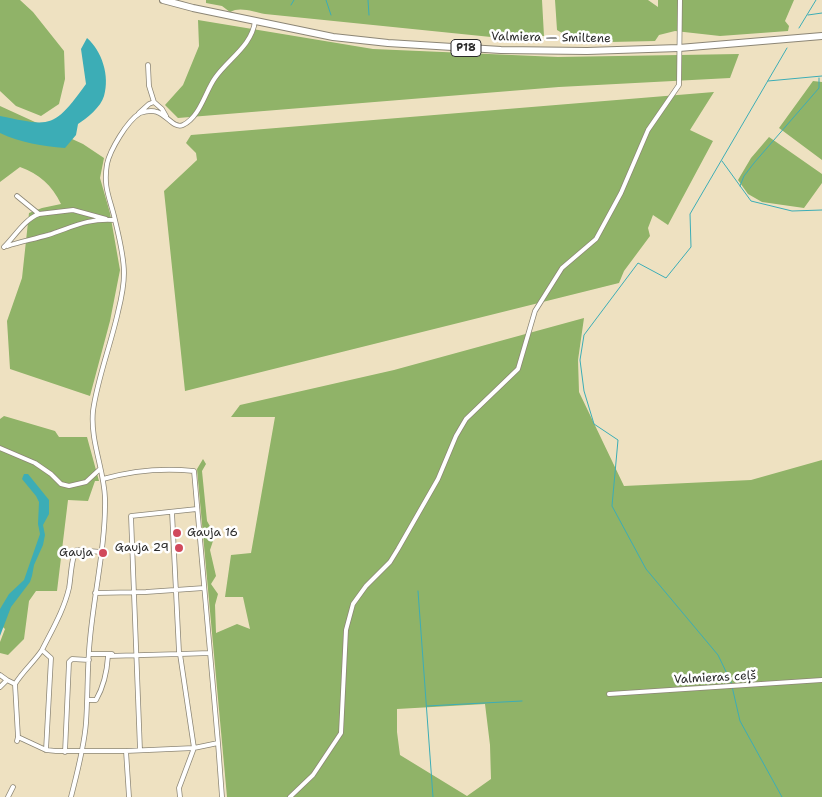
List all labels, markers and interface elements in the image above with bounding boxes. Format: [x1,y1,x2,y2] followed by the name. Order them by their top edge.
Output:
[491,30,611,46] street label: Valmiera — Smiltene
[451,40,481,56] road number: P18
[187,526,238,540] place label: Gauja 16
[171,527,183,539] marker: Gauja 16
[115,541,169,555] place label: Gauja 29
[173,542,185,554] marker: Gauja 29
[59,546,93,560] place label: Gauja
[97,547,109,559] marker: Gauja
[673,669,757,687] street label: Valmieras ceļš

